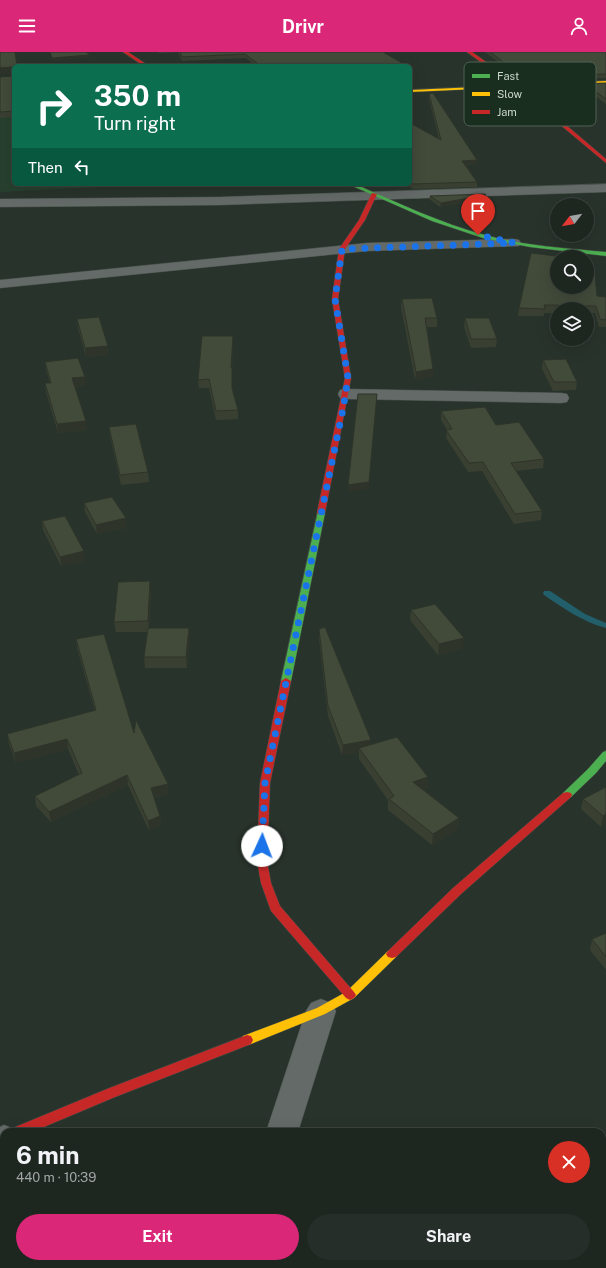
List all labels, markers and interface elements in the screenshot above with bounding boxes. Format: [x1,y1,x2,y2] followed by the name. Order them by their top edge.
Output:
[16,15,38,37] icon: menu
[568,15,590,37] icon: person
[282,16,324,37] text: Drivr
[464,62,596,126] legend
[497,70,519,82] text: Fast
[94,79,181,112] text: 350 m
[28,80,80,132] icon: right
[497,88,523,100] text: Slow
[497,106,517,118] text: Jam
[94,113,176,134] text: Turn right
[71,156,93,178] icon: left
[28,159,63,176] text: Then
[461,194,495,235] pin
[550,198,594,242] north arrow
[550,198,594,346] map controls
[467,200,489,222] icon: arrive
[550,250,594,294] button: search
[550,302,594,346] button: layers
[241,825,283,867] position arrow
[16,1141,79,1169] text: 6 min
[548,1141,590,1183] button: close
[16,1170,96,1185] text: 440 m · 10:39
[16,1214,299,1260] button: Exit
[307,1214,590,1260] button: Share

